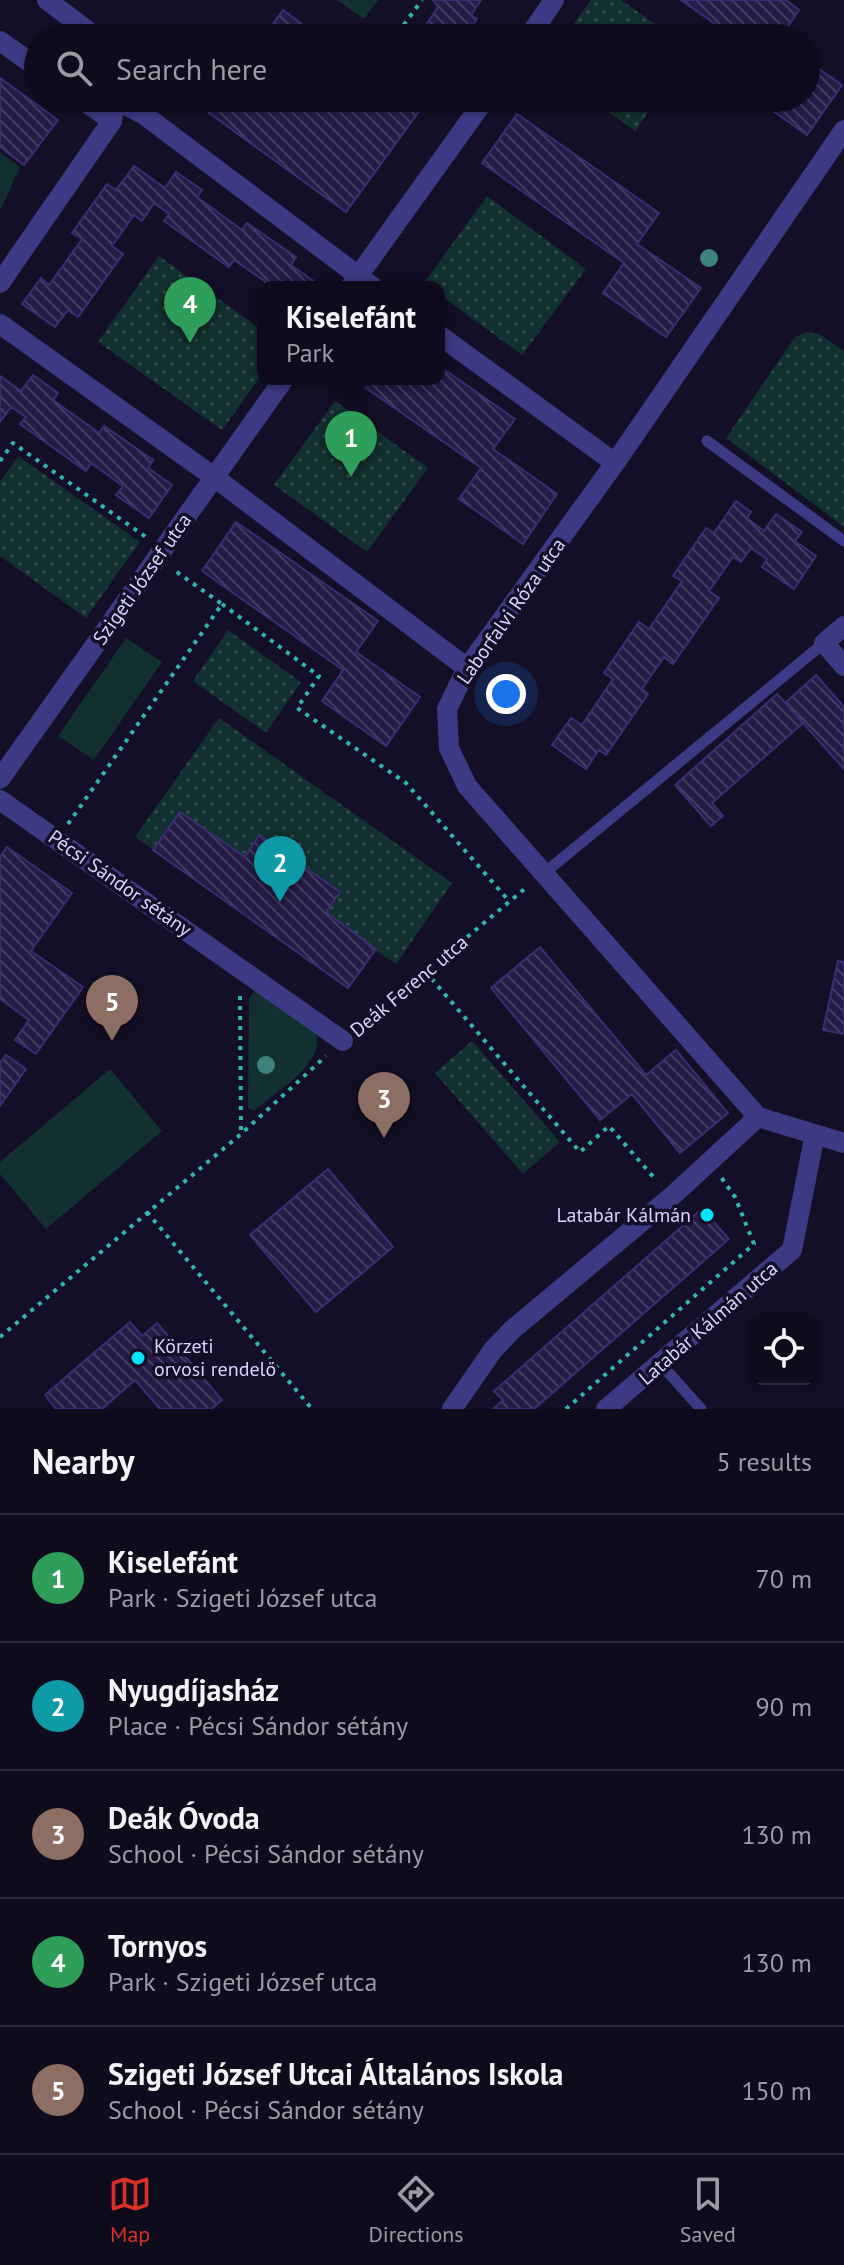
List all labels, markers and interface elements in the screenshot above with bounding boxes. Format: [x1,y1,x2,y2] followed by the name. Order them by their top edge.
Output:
[24,24,820,112] search box
[52,46,96,90] icon: search
[116,49,267,88] text: Search here
[164,277,216,343] pin: 4
[257,281,445,385] popup
[286,297,416,336] text: Kiselefánt
[286,336,334,369] text: Park
[325,411,377,477] pin: 1
[87,508,197,650] street label: Szigeti József utca
[451,533,571,689] street label: Laborfalvi Róza utca
[486,674,526,714] your location
[43,824,197,943] street label: Pécsi Sándor sétány
[254,836,306,902] pin: 2
[345,929,473,1043] street label: Deák Ferenc utca
[86,975,138,1041] pin: 5
[358,1072,410,1138] pin: 3
[557,1202,691,1228] place label: Latabár Kálmán
[698,1206,716,1224] marker: Latabár Kálmán
[633,1255,783,1391] street label: Latabár Kálmán utca
[748,1313,820,1385] map controls
[748,1313,820,1385] button: locate
[154,1333,276,1382] place label: Körzeti orvosi rendelő
[129,1349,147,1367] marker: Körzeti orvosi rendelő
[32,1439,134,1483] text: Nearby
[717,1445,812,1478] text: 5 results
[108,1542,238,1581] text: Kiselefánt
[51,1562,65,1595] text: 1
[756,1562,812,1595] text: 70 m
[108,1581,377,1614] text: Park · Szigeti József utca
[108,1670,279,1709] text: Nyugdíjasház
[51,1690,65,1723] text: 2
[756,1690,812,1723] text: 90 m
[108,1709,408,1742] text: Place · Pécsi Sándor sétány
[108,1798,260,1837] text: Deák Óvoda
[51,1818,65,1851] text: 3
[741,1818,812,1851] text: 130 m
[108,1837,424,1870] text: School · Pécsi Sándor sétány
[108,1926,207,1965] text: Tornyos
[51,1946,65,1979] text: 4
[741,1946,812,1979] text: 130 m
[108,1965,377,1998] text: Park · Szigeti József utca
[108,2054,564,2093] text: Szigeti József Utcai Általános Iskola
[51,2074,65,2107] text: 5
[741,2074,812,2107] text: 150 m
[108,2093,424,2126] text: School · Pécsi Sándor sétány
[108,2172,152,2248] tab: Map
[368,2172,464,2248] tab: Directions
[680,2172,736,2248] tab: Saved

